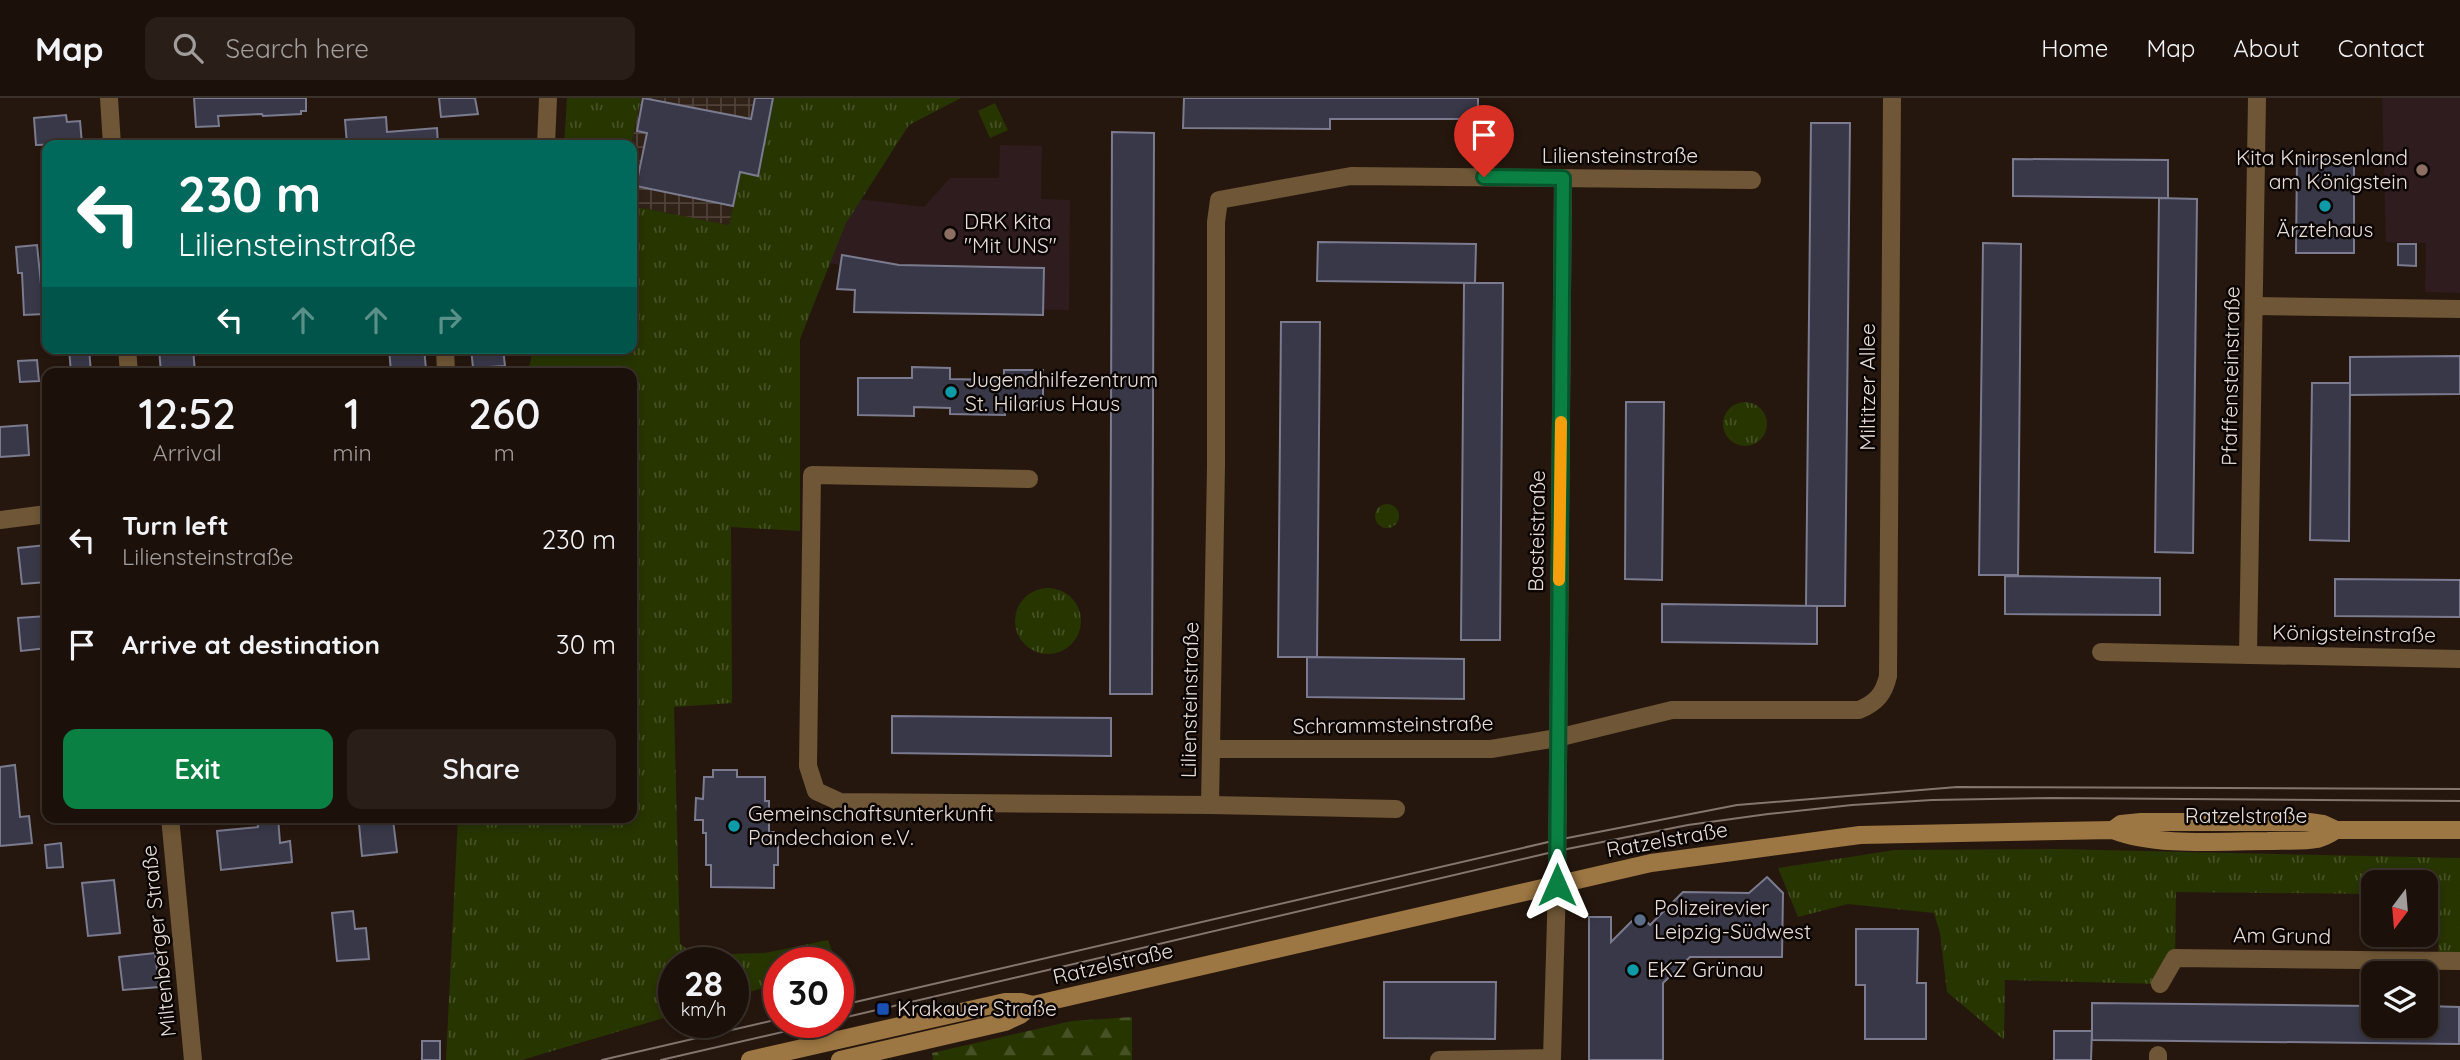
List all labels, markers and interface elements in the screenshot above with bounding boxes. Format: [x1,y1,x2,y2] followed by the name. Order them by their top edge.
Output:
[145,17,635,80] search box
[35,28,103,69] text: Map
[169,29,207,67] icon: search
[225,32,369,65] text: Search here
[2041,33,2108,63] text: Home
[2146,33,2195,63] text: Map
[2233,33,2300,63] text: About
[2338,33,2425,63] text: Contact
[1454,105,1514,177] pin
[1465,116,1503,154] icon: arrive
[1542,142,1698,168] street label: Liliensteinstraße
[2236,144,2408,194] place label: Kita Knirpsenland am Königstein
[2414,162,2430,178] marker: Kita Knirpsenland am Königstein
[178,163,321,224] text: 230 m
[63,168,154,259] icon: left
[2317,198,2333,214] marker: Ärztehaus
[964,208,1057,258] place label: DRK Kita "Mit UNS"
[2277,216,2373,242] place label: Ärztehaus
[178,224,416,264] text: Liliensteinstraße
[942,226,958,242] marker: DRK Kita "Mit UNS"
[2215,286,2245,466] street label: Pfaffensteinstraße
[211,301,249,339] icon: left
[284,301,322,339] icon: ahead
[357,301,395,339] icon: ahead
[430,301,468,339] icon: right
[1854,323,1880,451] street label: Miltitzer Allee
[965,366,1158,416] place label: Jugendhilfezentrum St. Hilarius Haus
[943,384,959,400] marker: Jugendhilfezentrum St. Hilarius Haus
[139,387,236,440] text: 12:52
[344,387,360,440] text: 1
[468,387,540,440] text: 260
[153,438,222,467] text: Arrival
[333,438,372,467] text: min
[494,438,515,467] text: m
[1522,470,1550,592] street label: Basteistraße
[122,509,229,542] text: Turn left
[63,521,101,559] icon: left
[542,523,616,556] text: 230 m
[122,542,293,571] text: Liliensteinstraße
[2272,619,2436,647] street label: Königsteinstraße
[1175,622,1203,778] street label: Liliensteinstraße
[63,626,101,664] icon: arrive
[122,628,380,661] text: Arrive at destination
[556,628,616,661] text: 30 m
[1292,709,1494,739] street label: Schrammsteinstraße
[63,729,333,809] button: Exit
[347,729,616,809] button: Share
[748,800,994,850] place label: Gemeinschaftsunterkunft Pandechaion e.V.
[2185,802,2307,828] street label: Ratzelstraße
[1604,816,1729,862] street label: Ratzelstraße
[726,818,742,834] marker: Gemeinschaftsunterkunft Pandechaion e.V.
[135,844,181,1038] street label: Miltenberger Straße
[1520,848,1594,922] position arrow
[2361,870,2438,947] north arrow
[2361,870,2438,1038] map controls
[1654,894,1811,944] place label: Polizeirevier Leipzig-Südwest
[1632,912,1648,928] marker: Polizeirevier Leipzig-Südwest
[2233,921,2331,949] street label: Am Grund
[1050,937,1175,989] street label: Ratzelstraße
[763,947,854,1038] speed limit sign: 30
[1647,956,1764,982] place label: EKZ Grünau
[684,961,723,1005] text: 28
[2361,961,2438,1038] button: layers
[1625,962,1641,978] marker: EKZ Grünau
[897,995,1057,1021] place label: Krakauer Straße
[681,998,726,1021] text: km/h
[875,1001,891,1017] marker: Krakauer Straße

